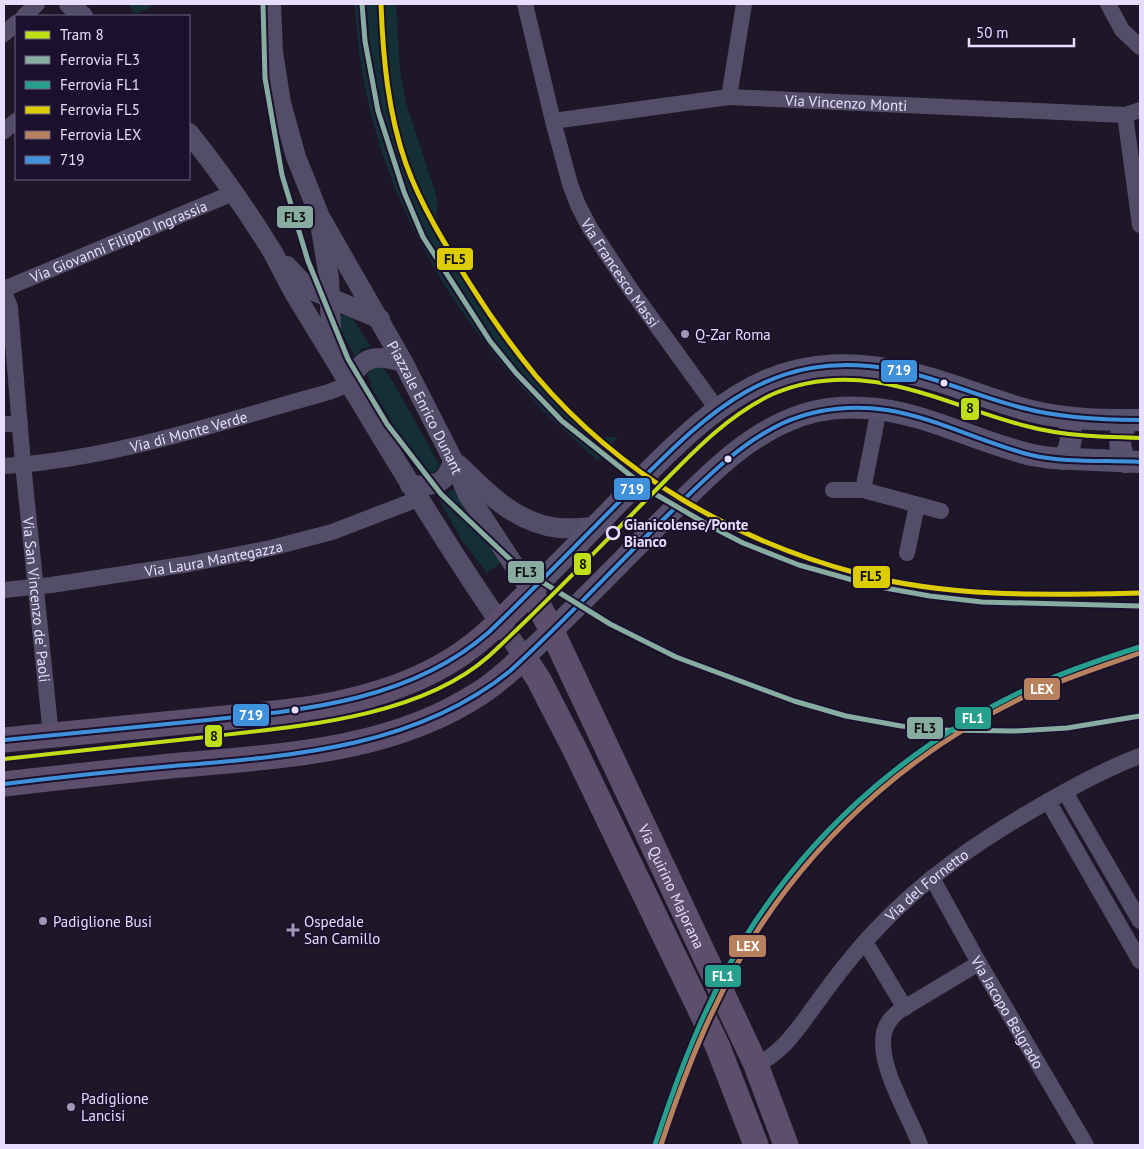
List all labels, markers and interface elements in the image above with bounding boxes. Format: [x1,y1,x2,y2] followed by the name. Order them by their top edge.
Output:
[15,15,190,180] legend
[969,15,1074,47] scale bar
[976,23,1009,42] text: 50 m
[60,25,104,44] text: Tram 8
[60,50,140,69] text: Ferrovia FL3
[60,75,140,94] text: Ferrovia FL1
[784,90,908,115] street label: Via Vincenzo Monti
[60,100,140,119] text: Ferrovia FL5
[60,125,141,144] text: Ferrovia LEX
[60,150,85,169] text: 719
[26,196,210,287] street label: Via Giovanni Filippo Ingrassia
[276,205,314,229] line badge: FL3
[284,208,306,226] text: FL3
[577,214,664,331] street label: Via Francesco Massi
[436,247,474,271] line badge: FL5
[444,250,466,268] text: FL5
[695,325,771,344] place label: Q-Zar Roma
[679,328,691,340] marker: Q-Zar Roma
[383,337,467,477] street label: Piazzale Enrico Dunant
[880,359,918,383] line badge: 719
[887,361,911,379] text: 719
[939,378,949,388] unlabelled marker
[960,397,980,421] line badge: 8
[966,399,974,417] text: 8
[127,406,249,456] street label: Via di Monte Verde
[723,454,733,464] unlabelled marker
[613,477,651,501] line badge: 719
[620,480,644,498] text: 719
[19,515,55,683] street label: Via San Vincenzo de' Paoli
[624,515,749,551] place label: Gianicolense/Ponte Bianco
[606,526,620,540] marker: Gianicolense/Ponte Bianco
[142,536,285,580] street label: Via Laura Mantegazza
[573,552,592,576] line badge: 8
[579,555,587,573] text: 8
[507,560,545,584] line badge: FL3
[515,563,537,581] text: FL3
[852,565,891,589] line badge: FL5
[860,567,882,585] text: FL5
[1023,677,1061,701] line badge: LEX
[1030,680,1054,698] text: LEX
[232,703,270,727] line badge: 719
[290,705,300,715] unlabelled marker
[239,706,263,724] text: 719
[954,706,992,730] line badge: FL1
[962,709,984,727] text: FL1
[906,716,944,740] line badge: FL3
[914,719,936,737] text: FL3
[204,724,223,748] line badge: 8
[210,727,218,745] text: 8
[634,820,709,952] street label: Via Quirino Majorana
[880,844,972,925] street label: Via del Fornetto
[53,912,152,931] place label: Padiglione Busi
[304,912,380,948] place label: Ospedale San Camillo
[37,915,49,927] marker: Padiglione Busi
[286,923,300,937] marker: Ospedale San Camillo
[728,934,767,958] line badge: LEX
[736,937,760,955] text: LEX
[967,951,1048,1072] street label: Via Jacopo Belgrado
[704,964,742,988] line badge: FL1
[712,967,734,985] text: FL1
[81,1089,149,1125] place label: Padiglione Lancisi
[65,1101,77,1113] marker: Padiglione Lancisi

